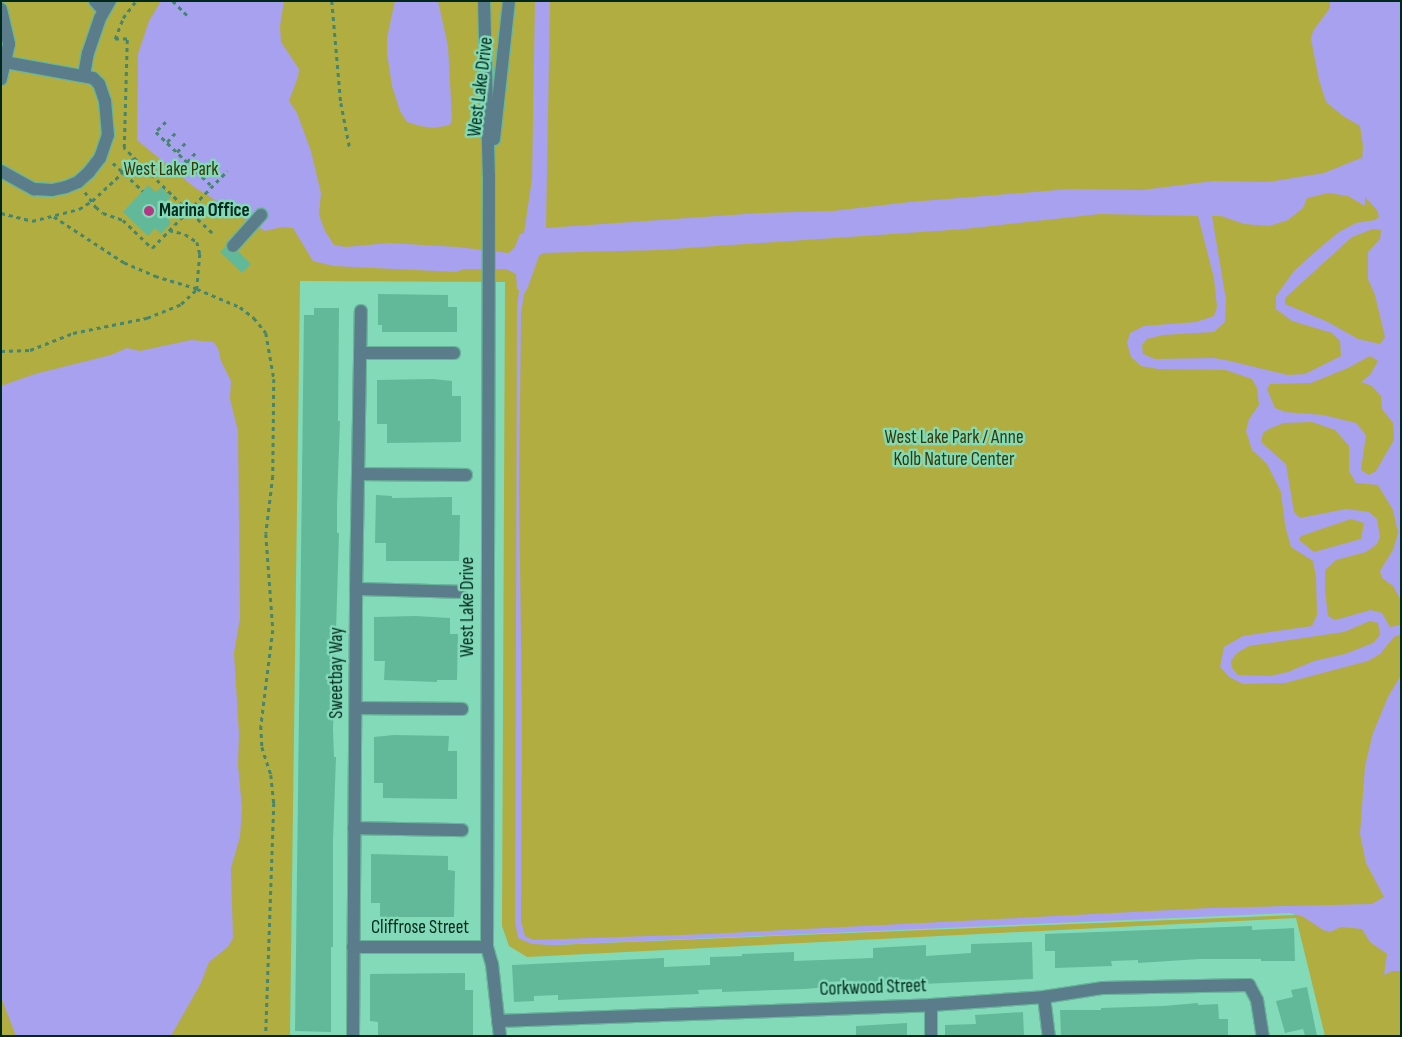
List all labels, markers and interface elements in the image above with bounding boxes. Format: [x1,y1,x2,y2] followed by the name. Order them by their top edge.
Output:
[464,36,498,138] street label: West Lake Drive
[123,159,219,181] park label: West Lake Park
[159,200,250,222] place label: Marina Office
[143,205,155,217] marker: Marina Office
[884,427,1024,471] park label: West Lake Park / Anne Kolb Nature Center
[457,557,479,657] street label: West Lake Drive
[326,627,348,719] street label: Sweetbay Way
[371,917,469,939] street label: Cliffrose Street
[819,975,927,1001] street label: Corkwood Street

